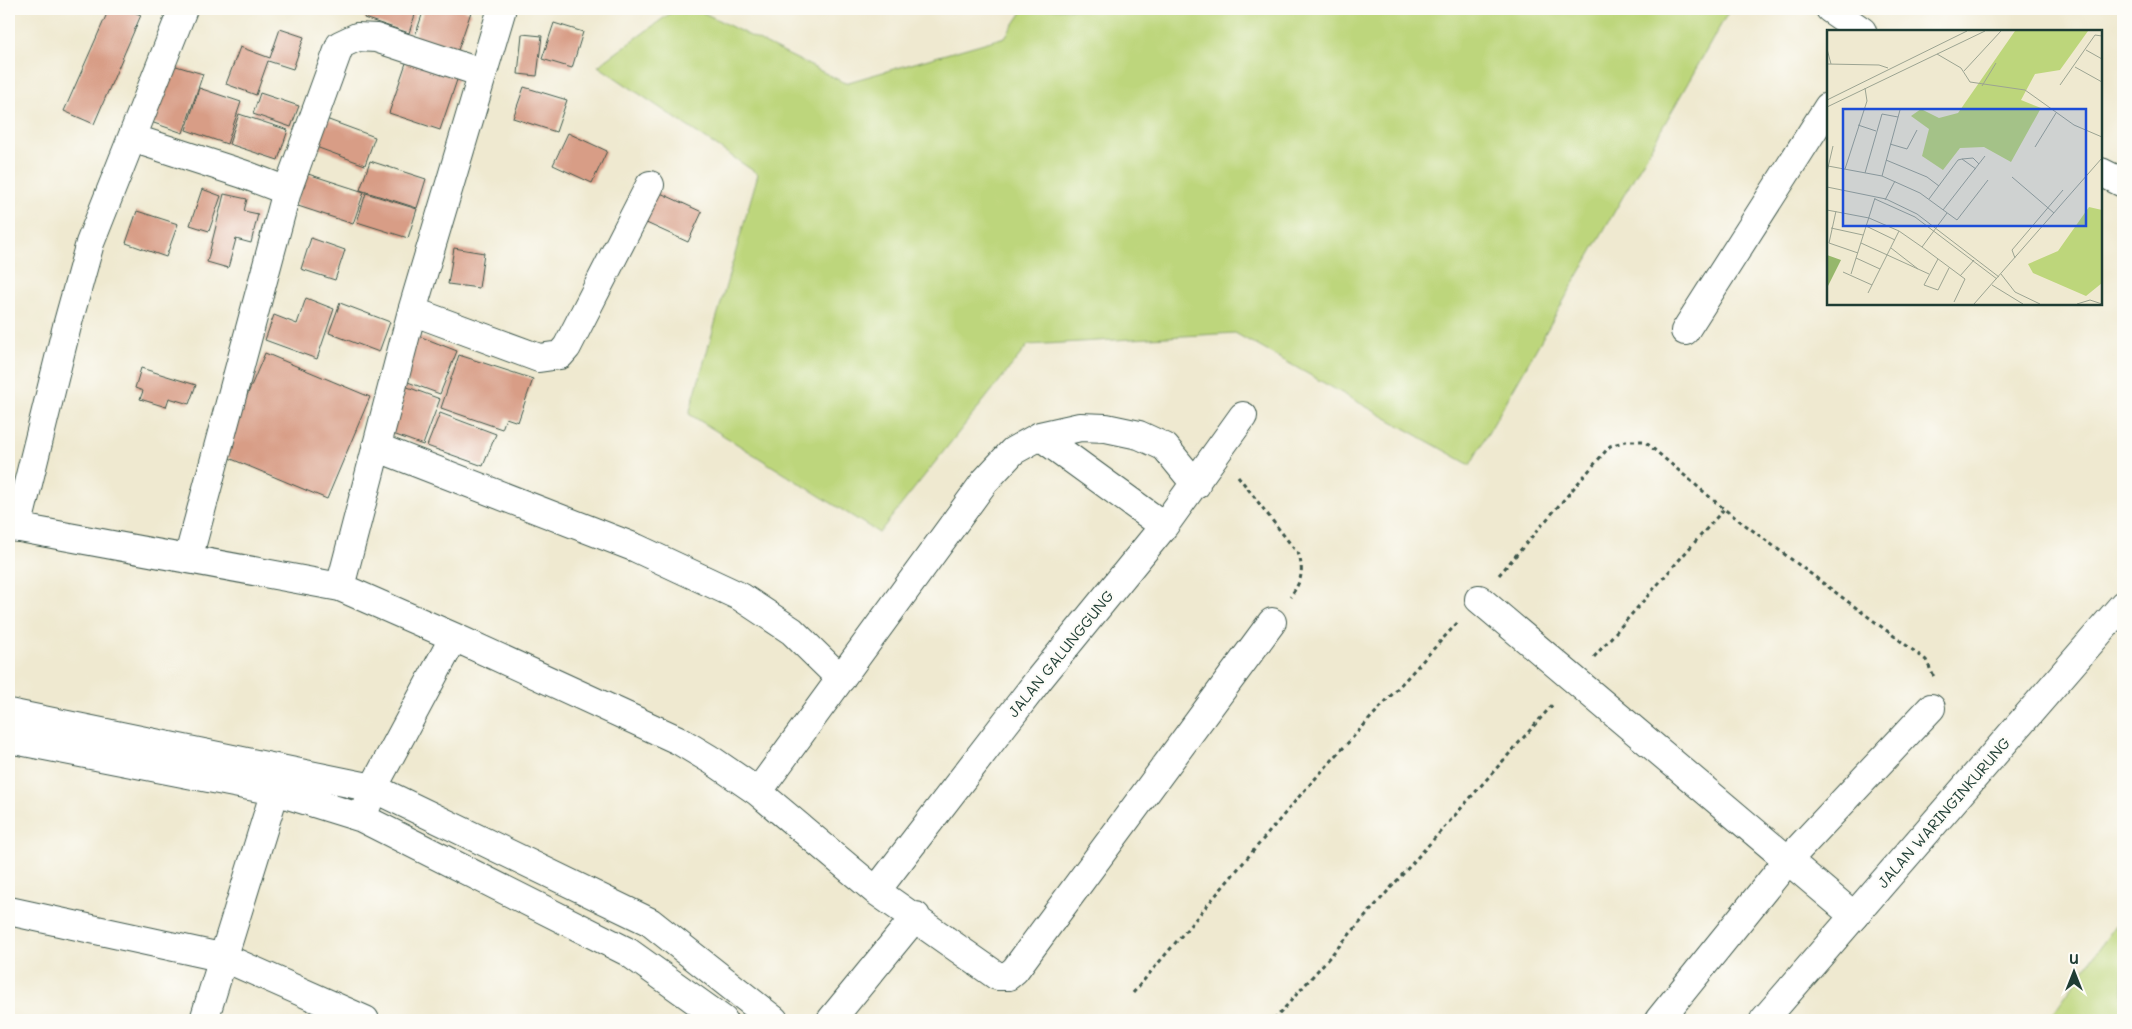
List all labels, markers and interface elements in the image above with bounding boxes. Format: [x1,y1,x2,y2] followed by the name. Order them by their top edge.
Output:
[1827,30,2102,305] inset map
[1003,586,1118,721] street label: JALAN GALUNGGUNG
[1872,733,2014,892] street label: JALAN WARINGINKURUNG
[2050,946,2100,996] north arrow
[2069,949,2079,968] text: U

